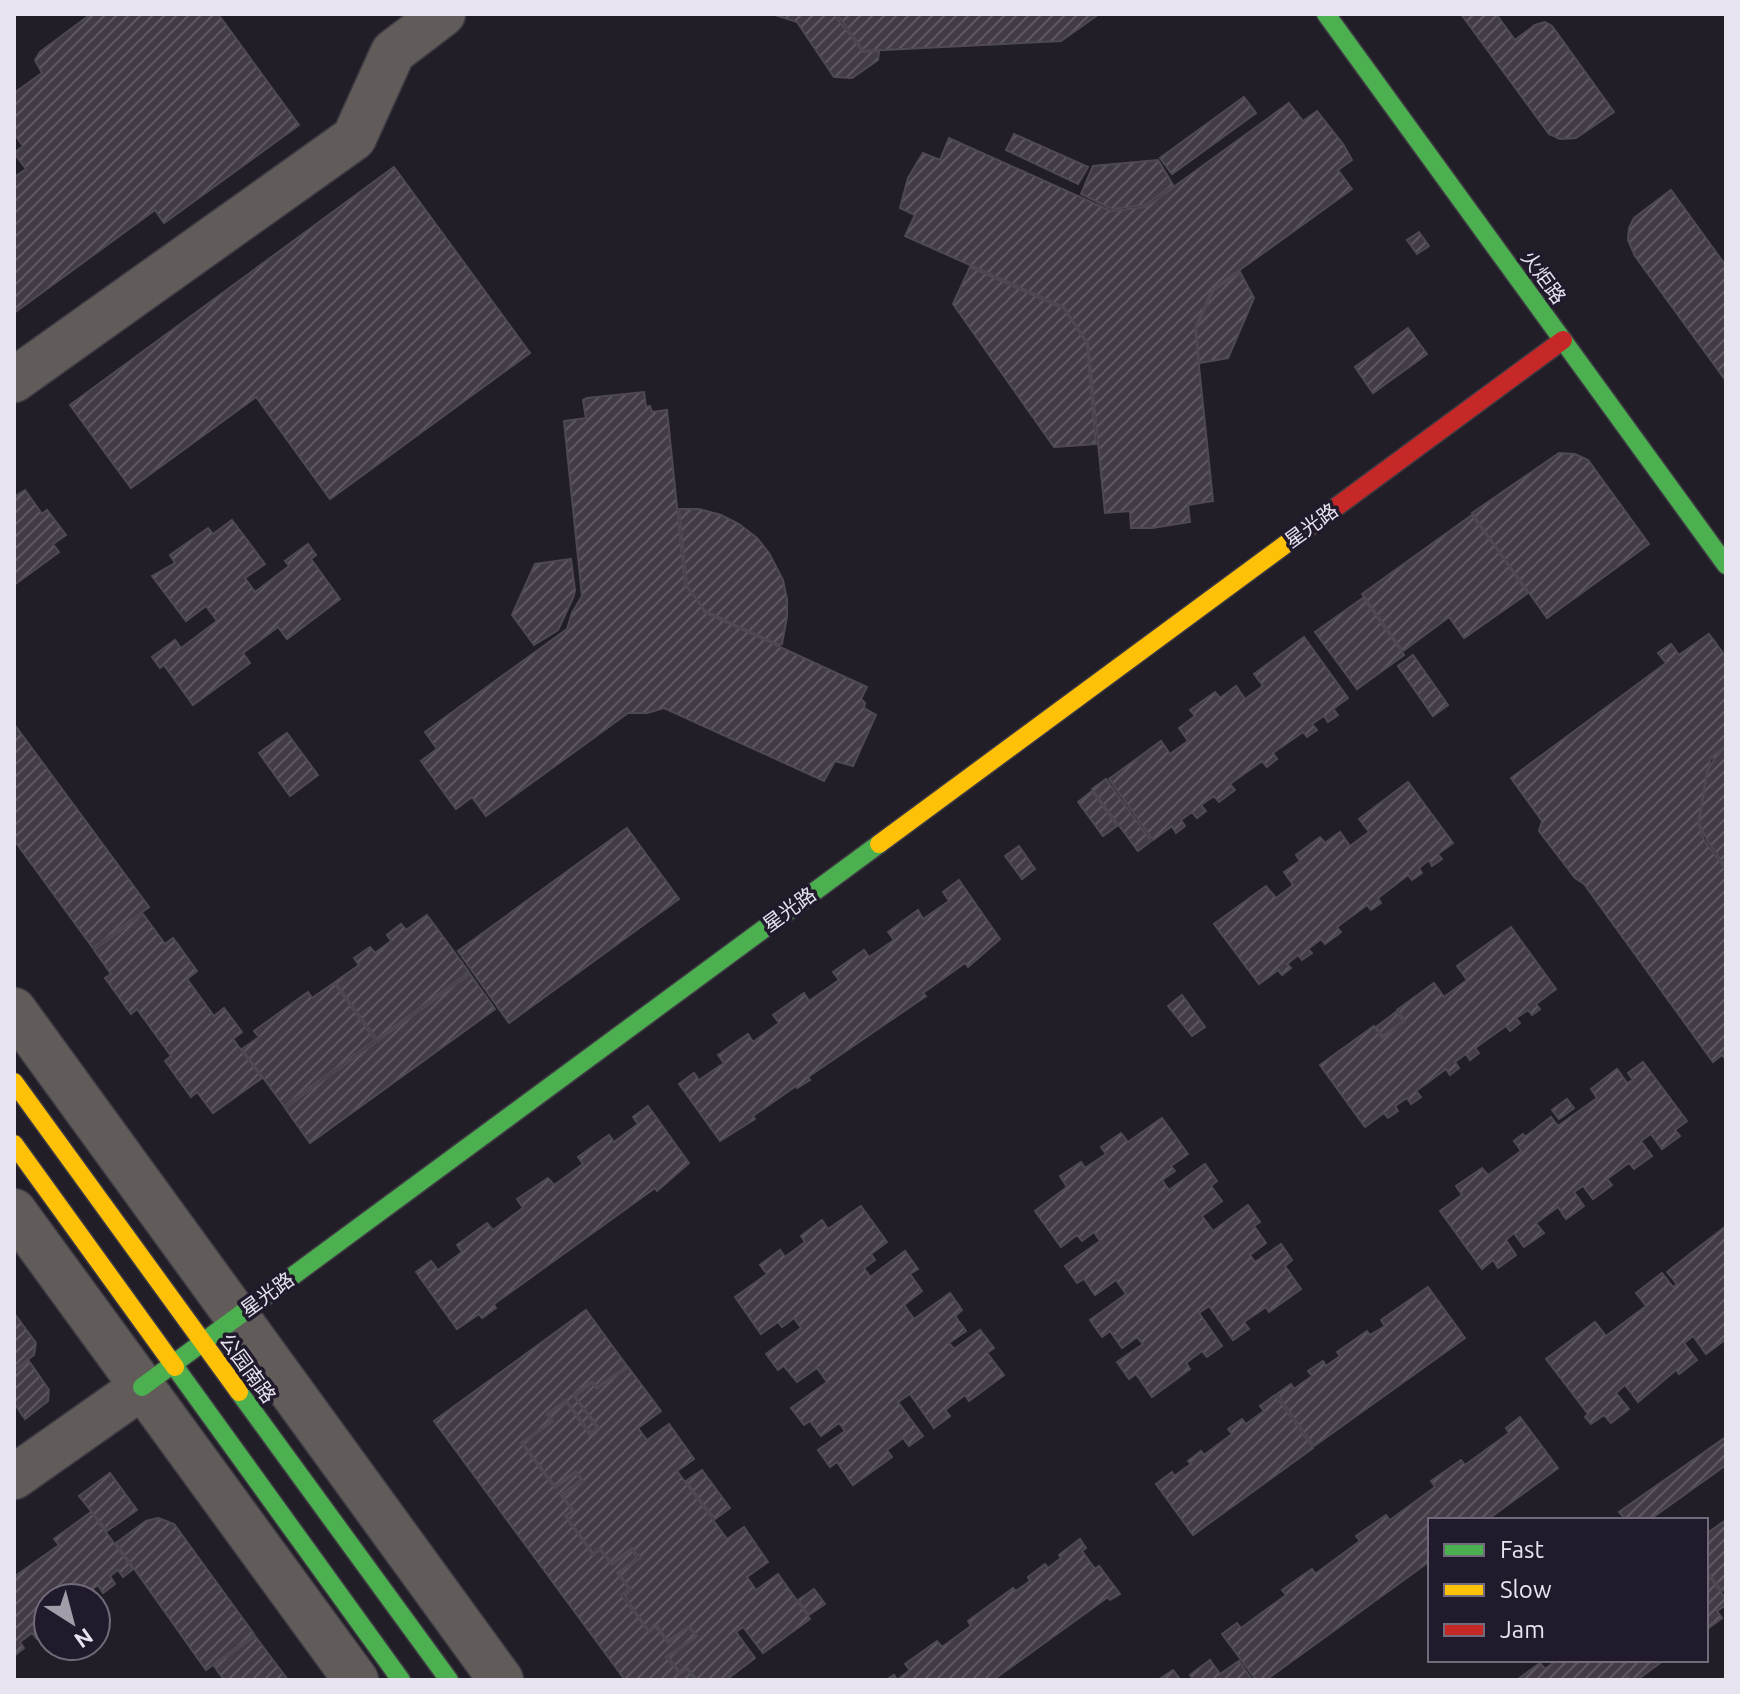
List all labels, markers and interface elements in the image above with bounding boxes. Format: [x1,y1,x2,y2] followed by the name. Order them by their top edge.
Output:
[1517,246,1571,308] street label: 火炬路
[1280,498,1342,552] street label: 星光路
[758,882,820,936] street label: 星光路
[236,1267,298,1321] street label: 星光路
[215,1329,281,1407] street label: 公园南路
[1428,1518,1708,1662] legend
[1500,1536,1544,1563] text: Fast
[1500,1576,1552,1603] text: Slow
[32,1582,112,1662] north arrow
[1500,1616,1545,1643] text: Jam
[70,1624,98,1654] text: N

